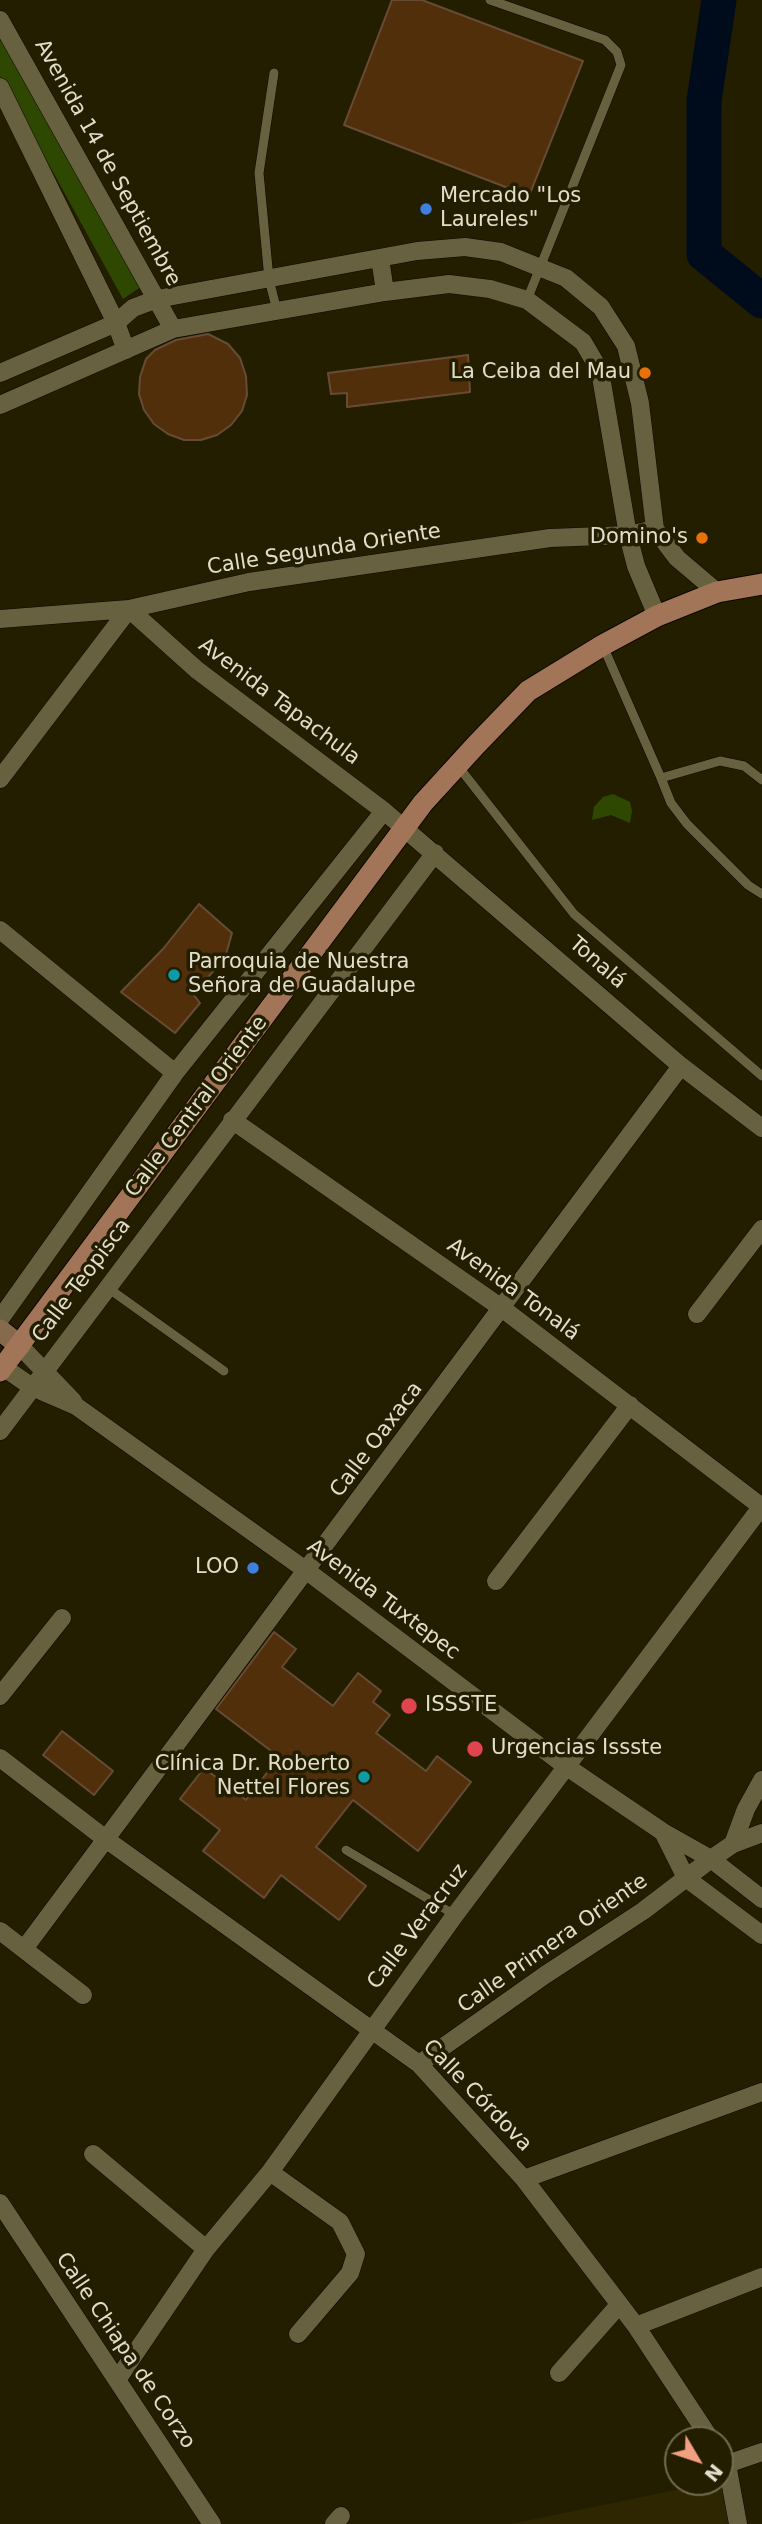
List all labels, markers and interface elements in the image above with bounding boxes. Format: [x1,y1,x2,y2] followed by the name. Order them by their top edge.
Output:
[29,35,185,291] street label: Avenida 14 de Septiembre
[440,184,581,234] place label: Mercado "Los Laureles"
[418,201,434,217] marker: Mercado "Los Laureles"
[450,360,631,386] place label: La Ceiba del Mau
[637,365,653,381] marker: La Ceiba del Mau
[205,519,443,581] street label: Calle Segunda Oriente
[590,525,688,551] place label: Domino's
[694,530,710,546] marker: Domino's
[193,633,365,771] street label: Avenida Tapachula
[563,932,631,994] street label: Tonalá
[188,950,416,1000] place label: Parroquia de Nuestra Señora de Guadalupe
[166,967,182,983] marker: Parroquia de Nuestra Señora de Guadalupe
[121,1011,273,1203] street label: Calle Central Oriente
[27,1214,137,1348] street label: Calle Teopisca
[442,1234,584,1346] street label: Avenida Tonalá
[325,1377,429,1503] street label: Calle Oaxaca
[302,1534,464,1666] street label: Avenida Tuxtepec
[195,1555,239,1581] place label: LOO
[245,1560,261,1576] marker: LOO
[425,1693,497,1719] place label: ISSSTE
[399,1696,419,1716] marker: ISSSTE
[491,1736,662,1762] place label: Urgencias Issste
[465,1739,485,1759] marker: Urgencias Issste
[155,1752,350,1802] place label: Clínica Dr. Roberto Nettel Flores
[356,1769,372,1785] marker: Clínica Dr. Roberto Nettel Flores
[363,1859,473,1995] street label: Calle Veracruz
[453,1869,653,2019] street label: Calle Primera Oriente
[417,2035,537,2157] street label: Calle Córdova
[50,2248,200,2454] street label: Calle Chiapa de Corzo
[664,2426,734,2496] north arrow
[700,2460,727,2486] text: N

